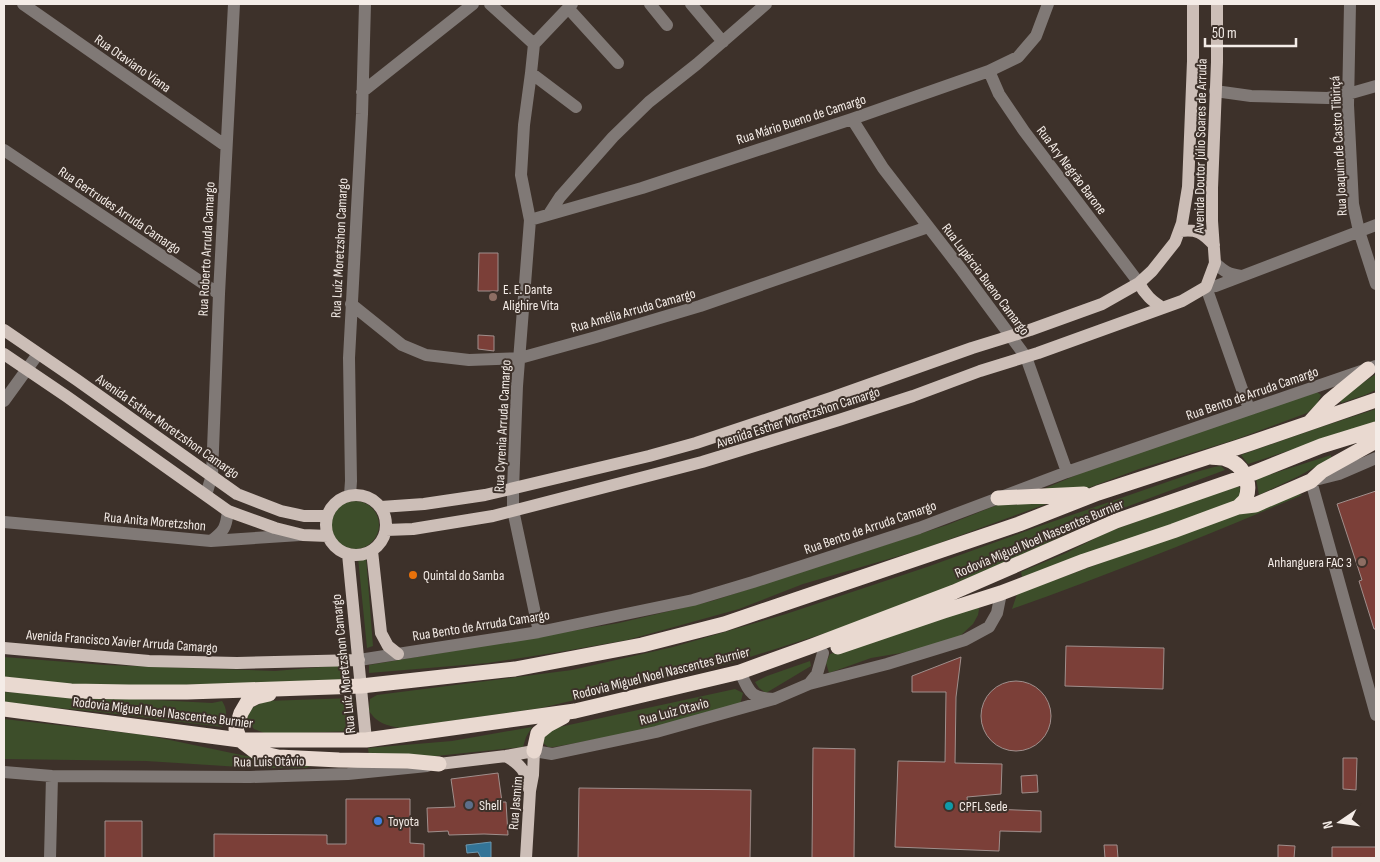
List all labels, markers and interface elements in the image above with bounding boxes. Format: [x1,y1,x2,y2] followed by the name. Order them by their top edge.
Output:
[1205,15,1296,47] scale bar
[1212,24,1237,43] text: 50 m
[91,31,174,96] street label: Rua Otaviano Viana
[1190,58,1211,235] street label: Avenida Doutor Júlio Soares de Arruda
[1326,75,1351,217] street label: Rua Joaquim de Castro Tibiriçá
[734,90,868,148] street label: Rua Mário Bueno de Camargo
[1033,123,1110,218] street label: Rua Ary Negrão Barone
[55,163,185,258] street label: Rua Gertrudes Arruda Camargo
[327,177,352,318] street label: Rua Luíz Moretzshon Camargo
[194,181,219,317] street label: Rua Roberto Arruda Camargo
[938,220,1033,339] street label: Rua Lupércio Bueno Camargo
[502,281,559,314] place label: E. E. Dante Alighire Vita
[569,285,698,336] street label: Rua Amélia Arruda Camargo
[487,291,499,303] marker: E. E. Dante Alighire Vita
[491,359,514,493] street label: Rua Cyrenia Arruda Camargo
[1184,363,1321,424] street label: Rua Bento de Arruda Camargo
[92,370,243,483] street label: Avenida Esther Moretzshon Camargo
[713,383,882,452] street label: Avenida Esther Moretzshon Camargo
[952,495,1126,582] street label: Rodovia Miguel Noel Nascentes Burnier
[802,497,939,558] street label: Rua Bento de Arruda Camargo
[103,509,207,534] street label: Rua Anita Moretzshon
[1267,554,1352,571] place label: Anhanguera FAC 3
[1356,556,1368,568] marker: Anhanguera FAC 3
[423,567,504,584] place label: Quintal do Samba
[407,569,419,581] marker: Quintal do Samba
[328,593,359,734] street label: Rua Luíz Moretzshon Camargo
[411,606,551,645] street label: Rua Bento de Arruda Camargo
[25,626,218,657] street label: Avenida Francisco Xavier Arruda Camargo
[571,643,751,704] street label: Rodovia Miguel Noel Nascentes Burnier
[72,693,254,732] street label: Rodovia Miguel Noel Nascentes Burnier
[638,694,711,729] street label: Rua Luiz Otavio
[233,752,305,771] street label: Rua Luis Otávio
[505,775,526,831] street label: Rua Jasmim
[479,797,502,814] place label: Shell
[1315,797,1365,847] north arrow
[959,798,1008,815] place label: CPFL Sede
[463,799,475,811] marker: Shell
[943,800,955,812] marker: CPFL Sede
[388,813,419,830] place label: Toyota
[372,815,384,827] marker: Toyota
[1319,819,1337,830] text: N

